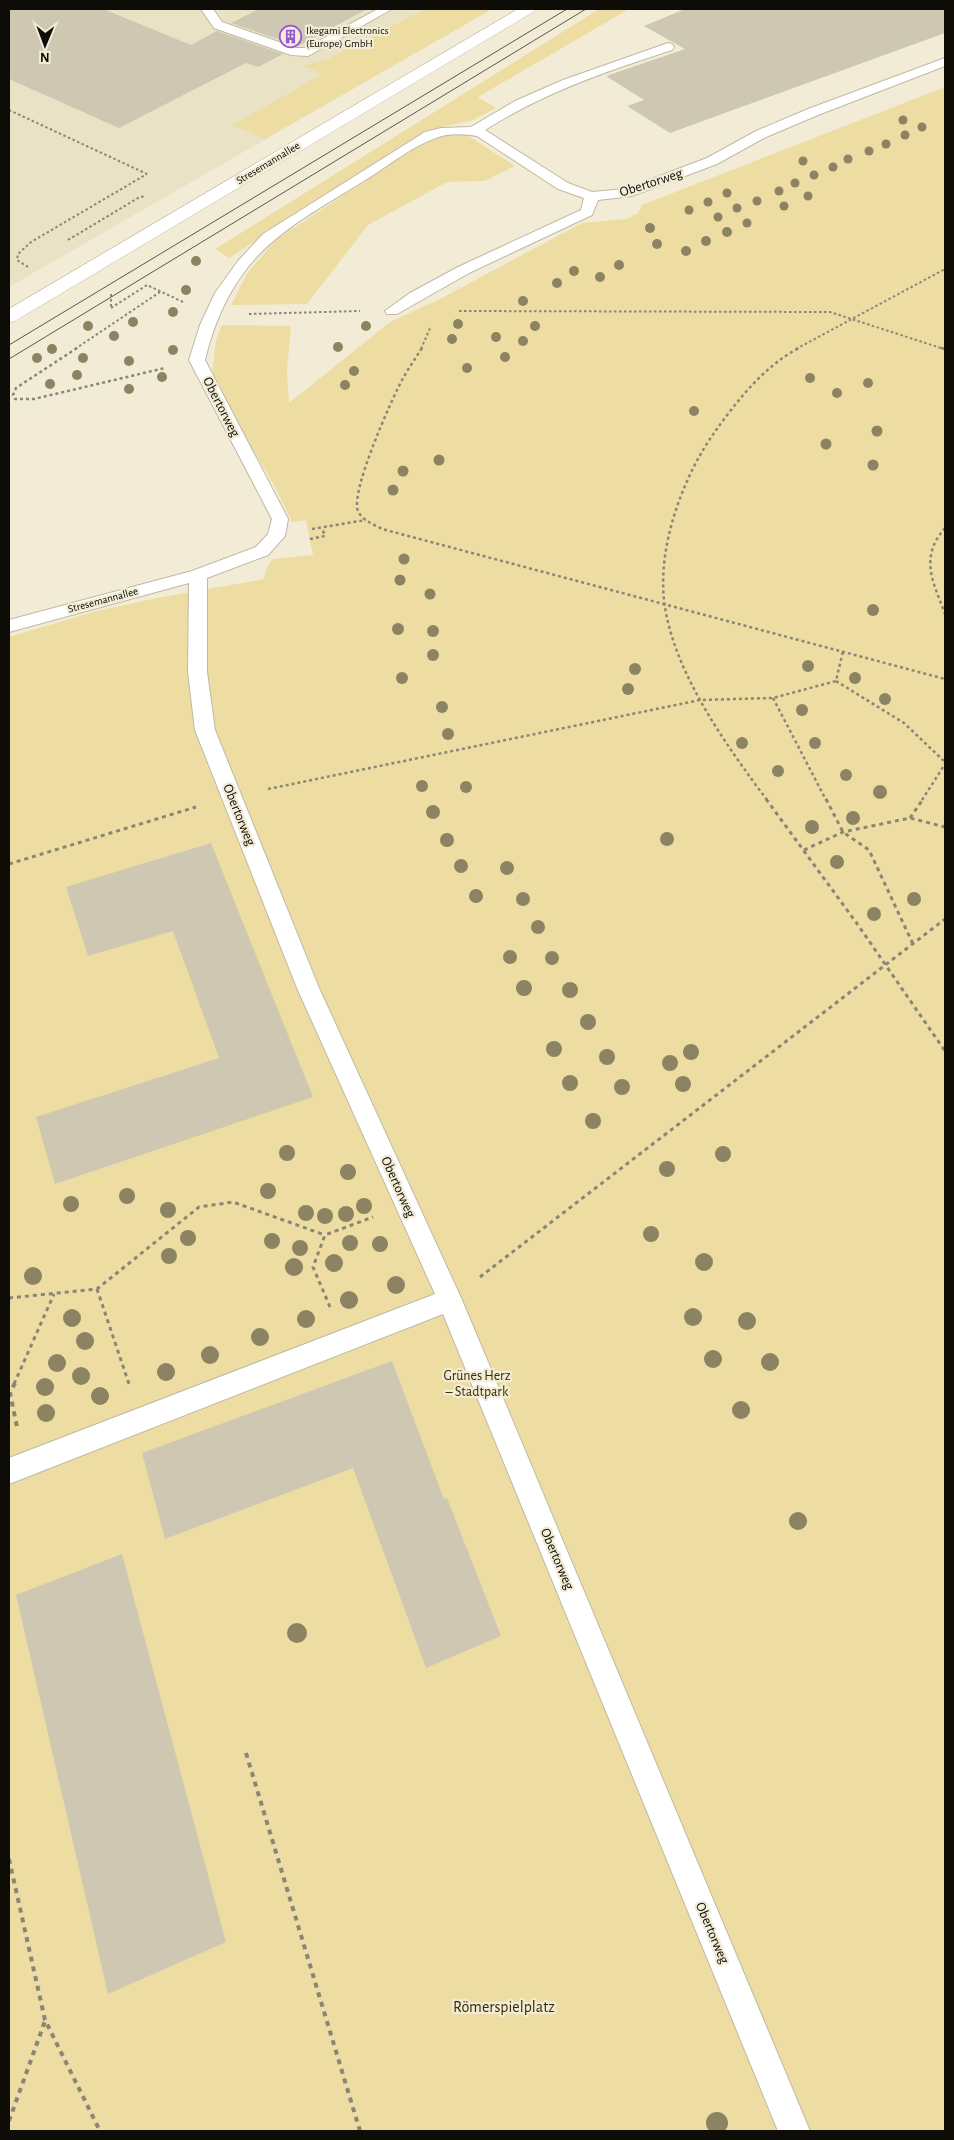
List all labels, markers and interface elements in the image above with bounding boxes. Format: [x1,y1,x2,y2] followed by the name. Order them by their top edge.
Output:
[20,20,70,70] north arrow
[278,24,302,48] building icon: Ikegami Electronics (Europe) GmbH
[306,25,389,49] place label: Ikegami Electronics (Europe) GmbH
[40,50,50,64] text: N
[234,140,302,186] street label: Stresemannallee
[618,166,684,200] street label: Obertorweg
[200,375,242,439] street label: Obertorweg
[67,585,139,615] street label: Stresemannallee
[220,782,258,848] street label: Obertorweg
[378,1154,418,1220] street label: Obertorweg
[444,1369,511,1399] park label: Grünes Herz – Stadtpark
[538,1526,576,1592] street label: Obertorweg
[693,1900,731,1966] street label: Obertorweg
[453,1999,555,2015] park label: Römerspielplatz

